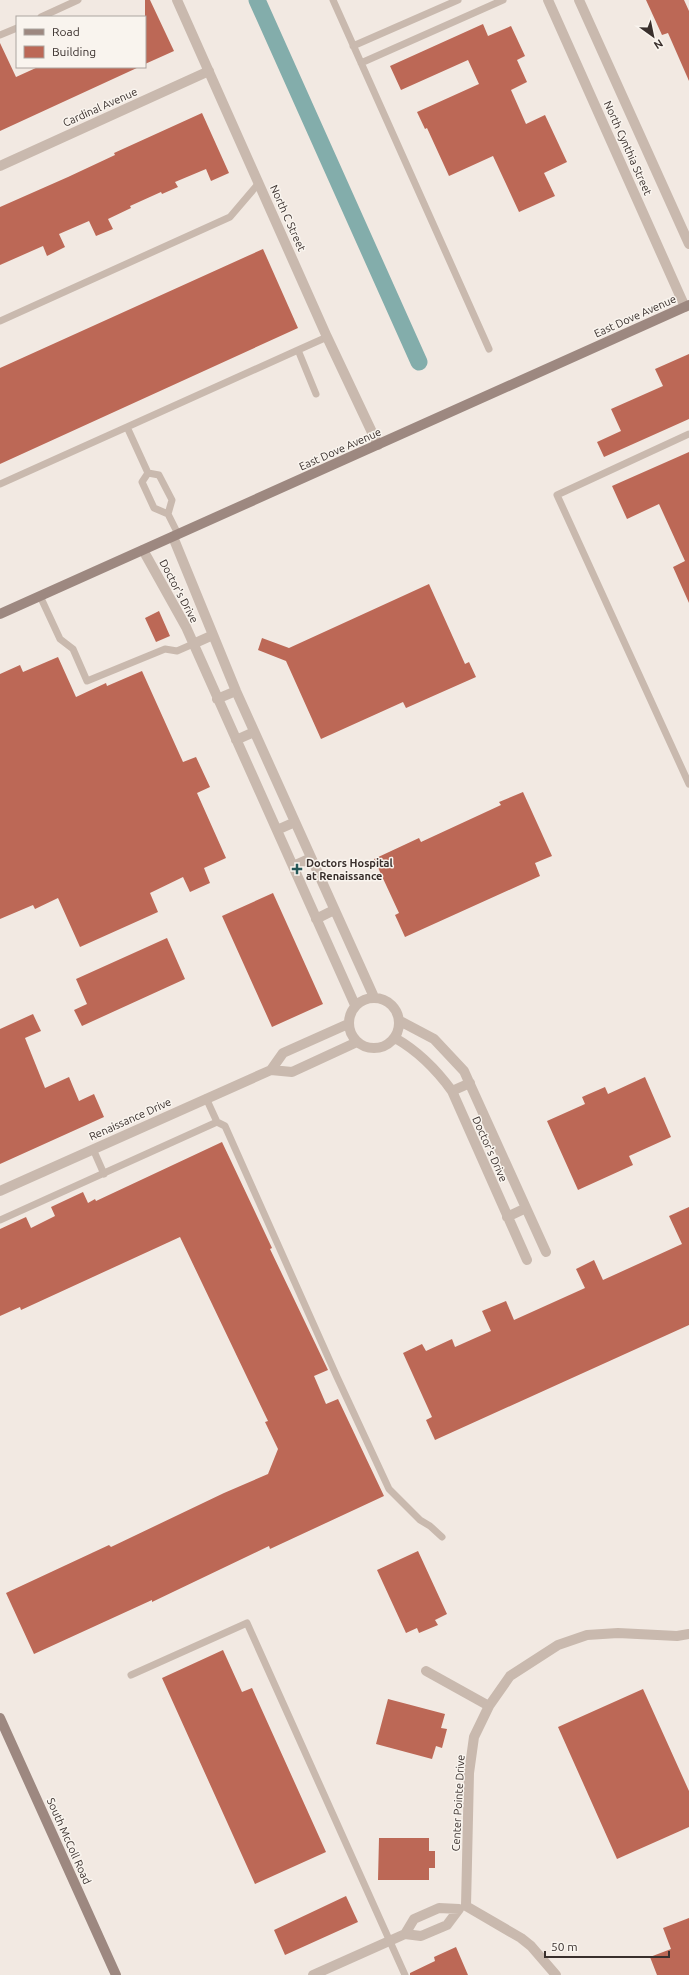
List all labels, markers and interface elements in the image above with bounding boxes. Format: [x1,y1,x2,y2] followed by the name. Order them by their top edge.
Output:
[16,16,146,68] legend
[633,16,673,56] north arrow
[52,25,80,38] text: Road
[652,37,665,52] text: N
[52,45,96,58] text: Building
[61,85,139,129] street label: Cardinal Avenue
[602,99,655,198] street label: North Cynthia Street
[268,183,308,254] street label: North C Street
[592,292,678,340] street label: East Dove Avenue
[297,425,383,473] street label: East Dove Avenue
[157,557,201,625] street label: Doctor's Drive
[306,857,394,882] place label: Doctors Hospital at Renaissance
[291,863,303,875] marker: Doctors Hospital at Renaissance
[87,1095,173,1143] street label: Renaissance Drive
[470,1115,510,1183] street label: Doctor's Drive
[449,1754,467,1852] street label: Center Pointe Drive
[45,1796,93,1886] street label: South McColl Road
[545,1933,669,1959] scale bar
[551,1940,578,1953] text: 50 m

